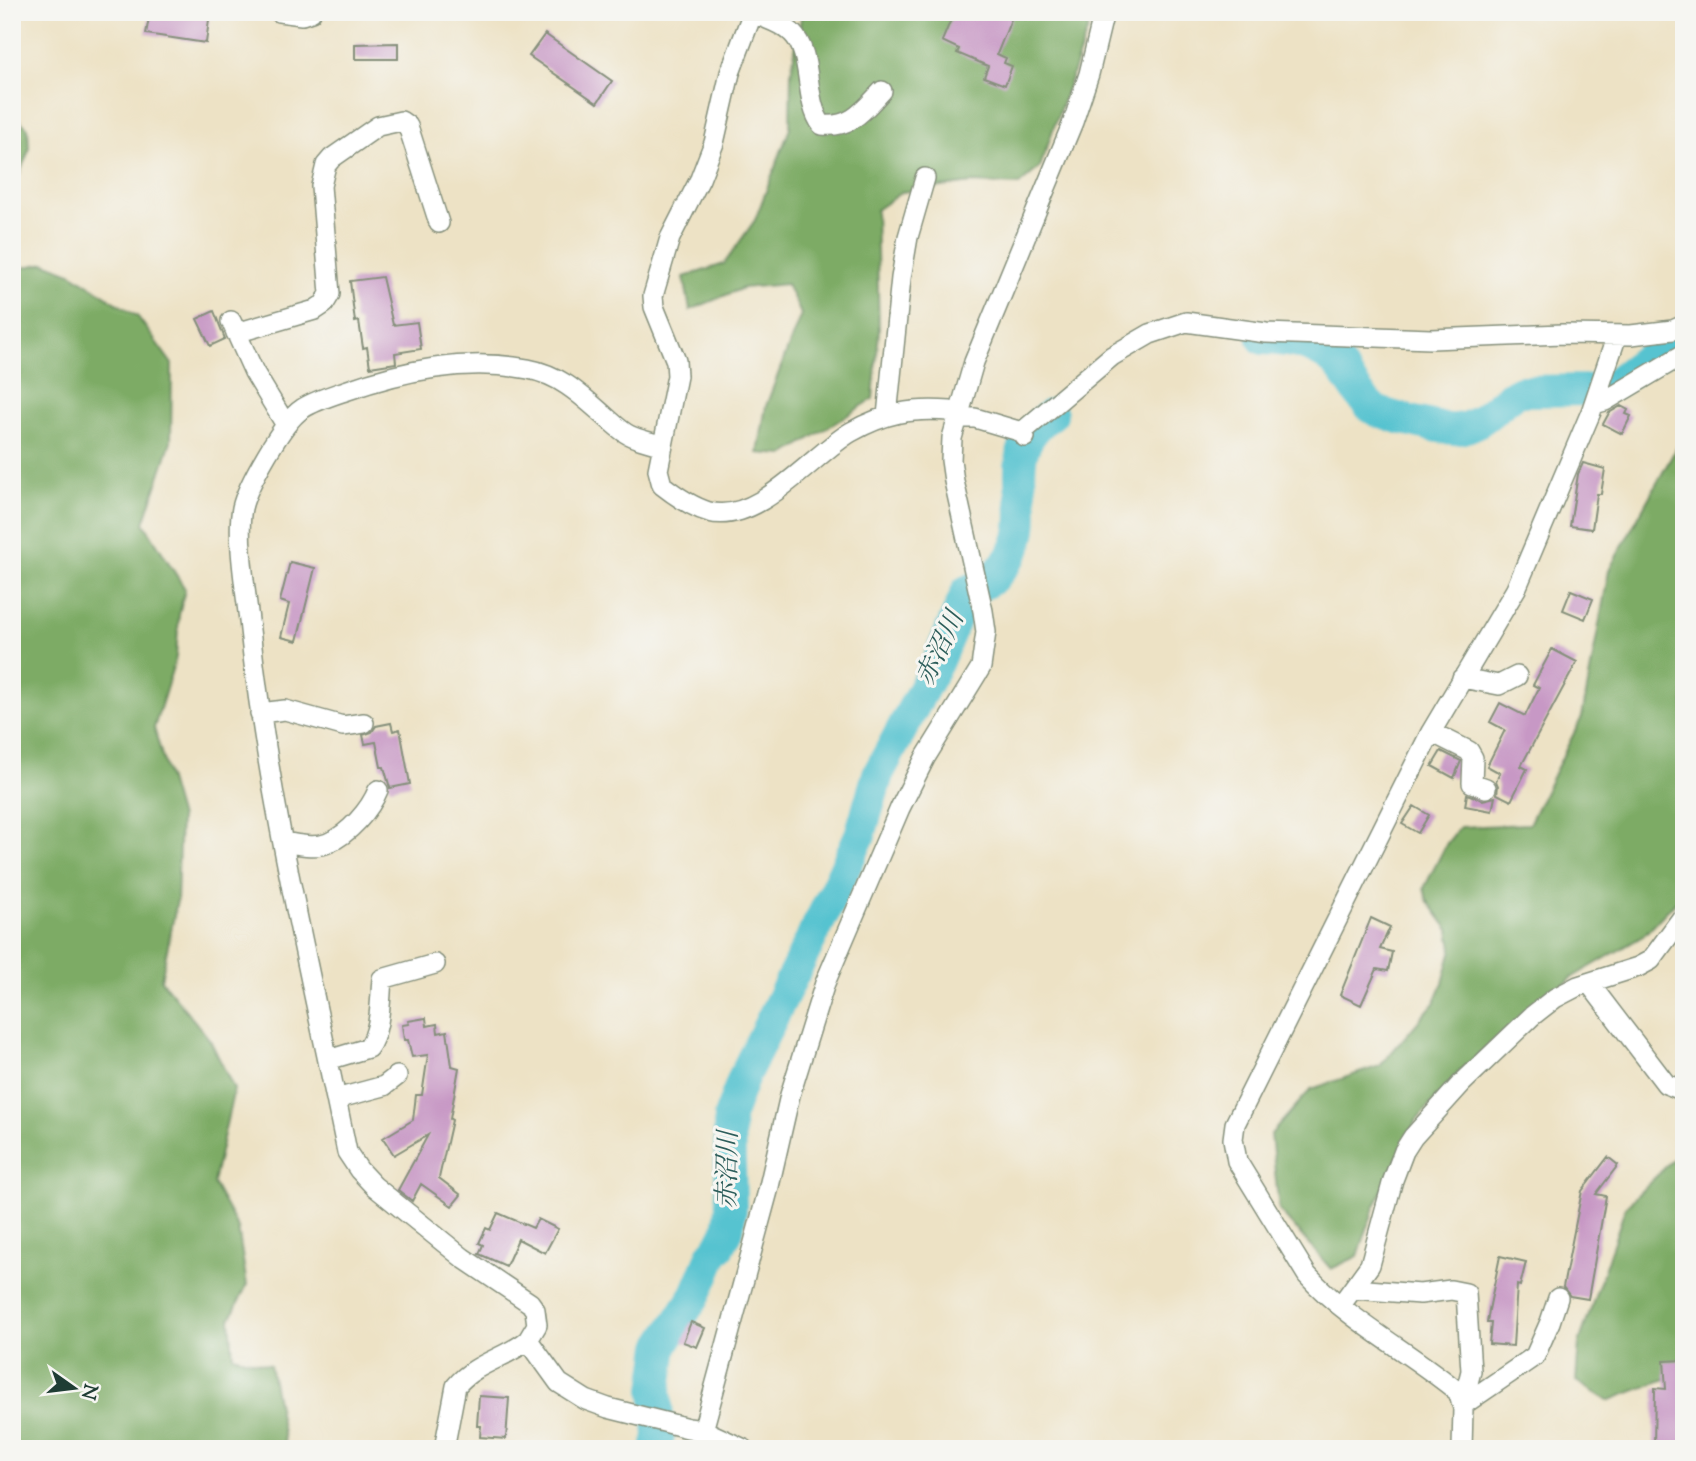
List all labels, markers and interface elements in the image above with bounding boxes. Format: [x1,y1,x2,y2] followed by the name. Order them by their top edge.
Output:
[908,603,976,692] water label: 赤沼川
[710,1128,748,1209] water label: 赤沼川
[38,1352,108,1422] north arrow
[73,1381,103,1402] text: N

